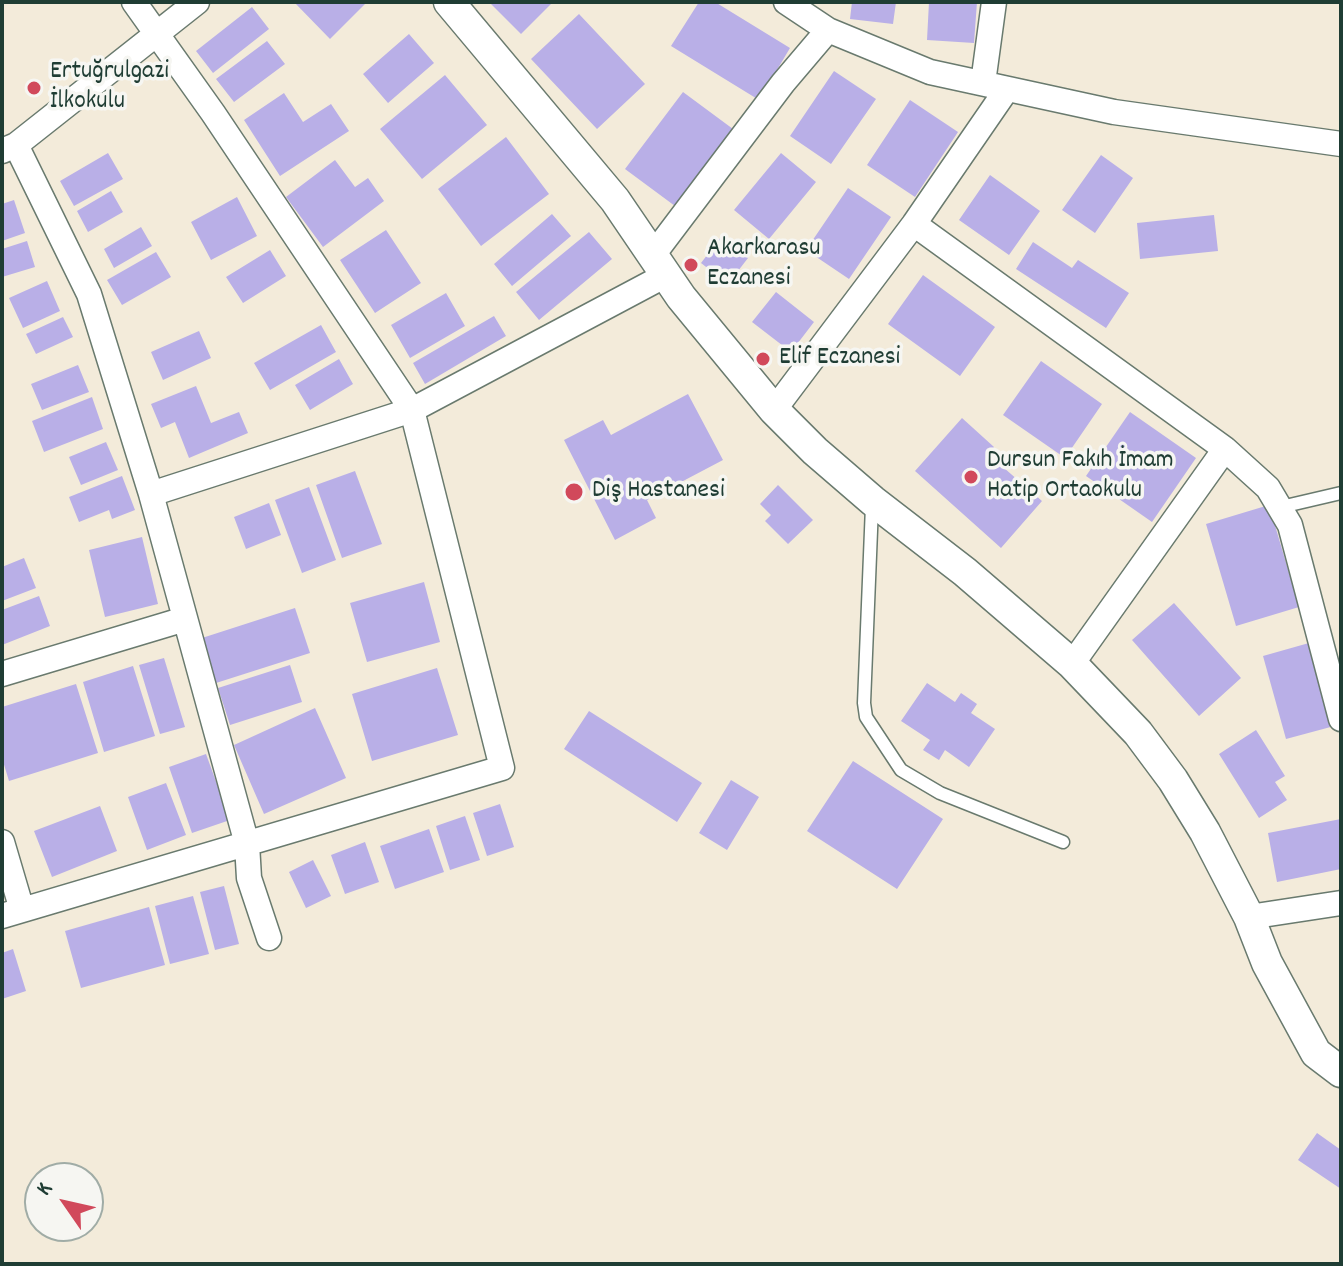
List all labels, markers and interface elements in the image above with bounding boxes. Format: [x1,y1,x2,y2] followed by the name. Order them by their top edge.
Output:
[50,57,169,118] place label: Ertuğrulgazi İlkokulu
[25,79,43,97] marker: Ertuğrulgazi İlkokulu
[707,234,821,296] place label: Akarkarasu Eczanesi
[682,256,700,274] marker: Akarkarasu Eczanesi
[779,343,900,375] place label: Elif Eczanesi
[754,350,772,368] marker: Elif Eczanesi
[987,446,1174,508] place label: Dursun Fakıh İmam Hatip Ortaokulu
[962,468,980,486] marker: Dursun Fakıh İmam Hatip Ortaokulu
[592,476,725,508] place label: Diş Hastanesi
[563,481,585,503] marker: Diş Hastanesi
[24,1162,104,1242] north arrow
[30,1177,61,1202] text: K

